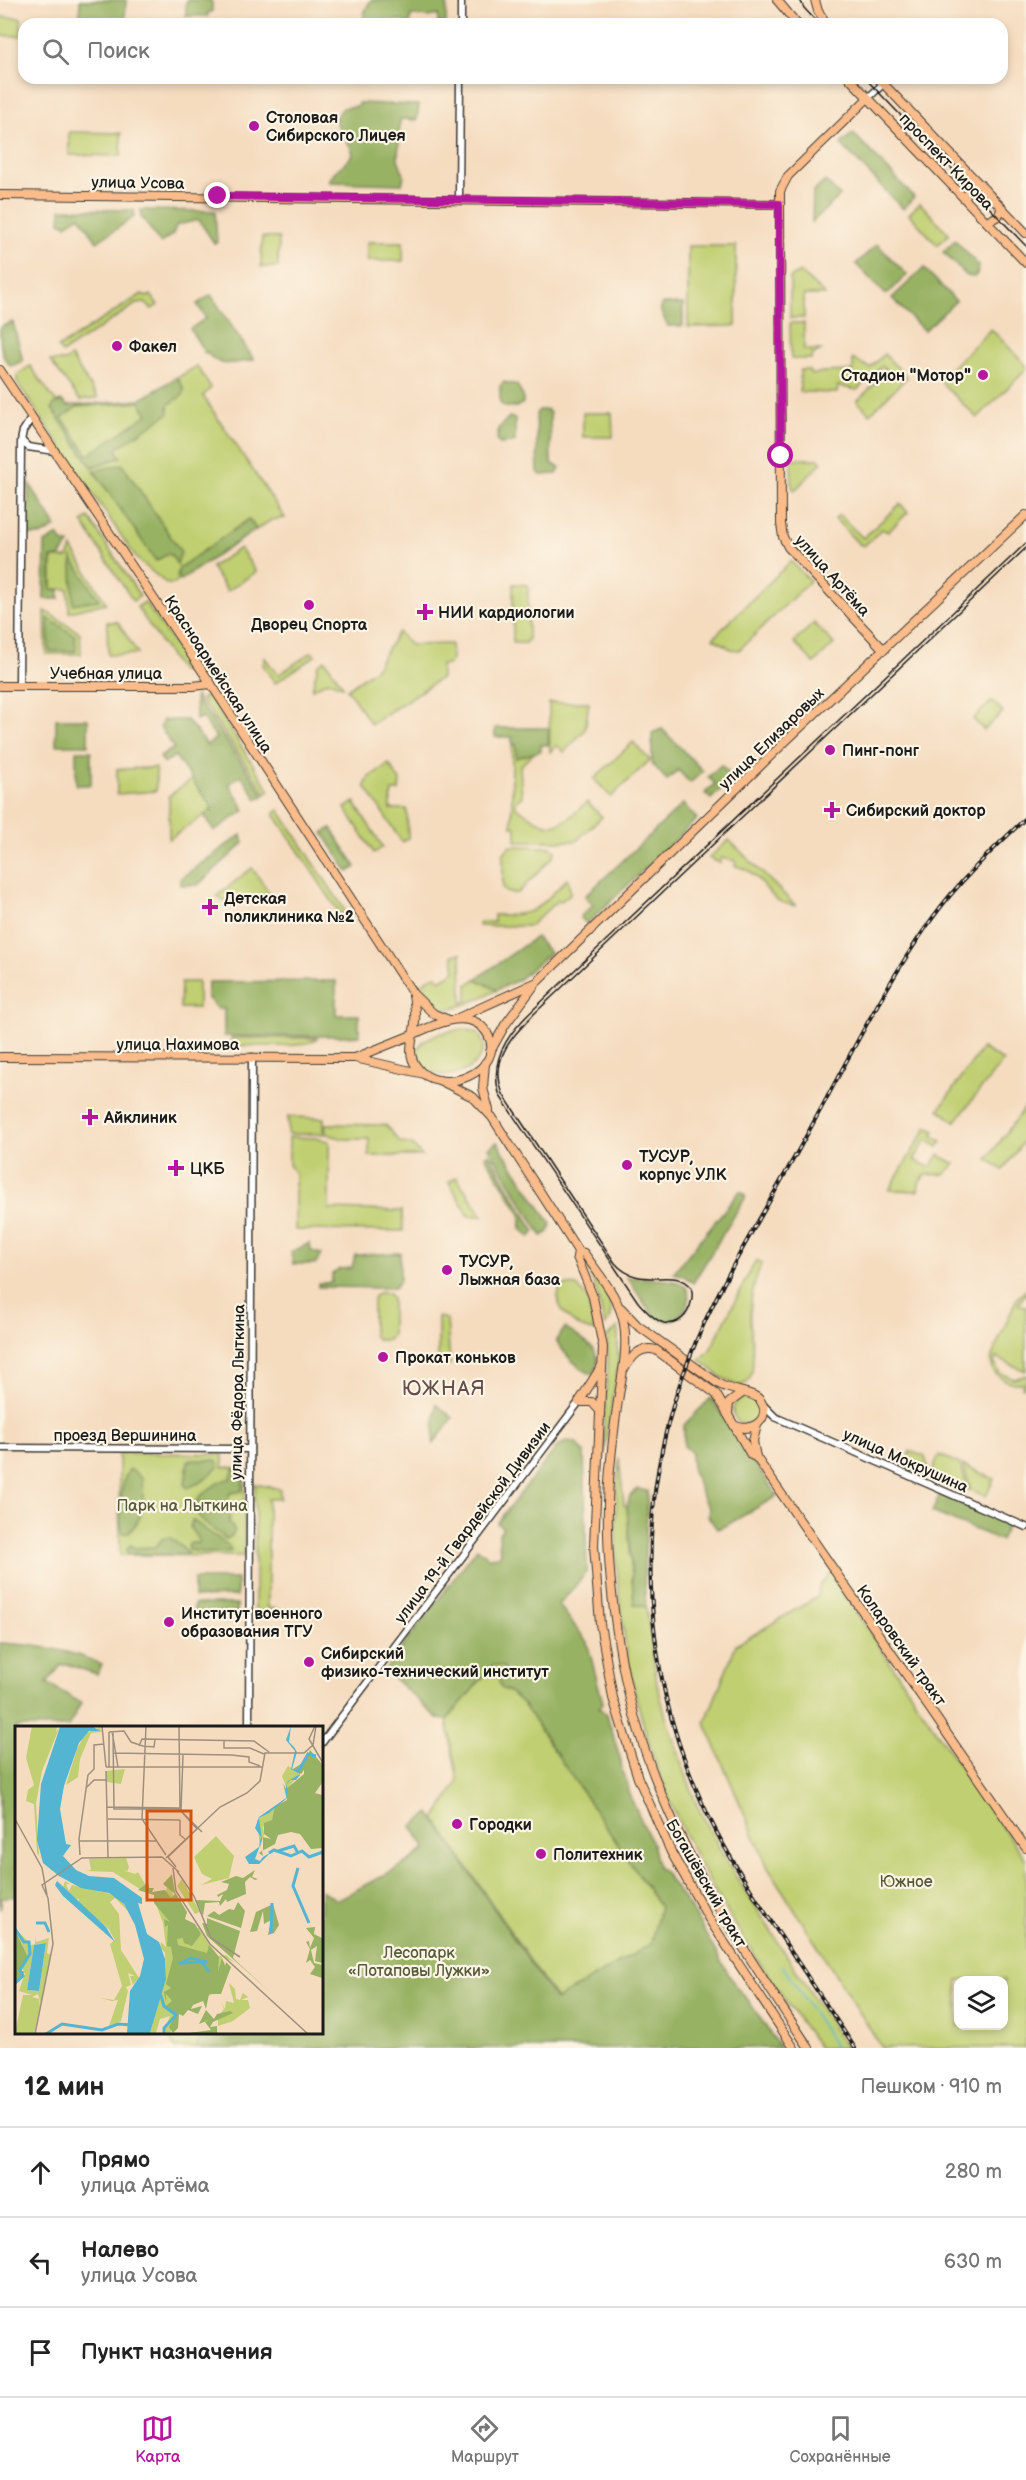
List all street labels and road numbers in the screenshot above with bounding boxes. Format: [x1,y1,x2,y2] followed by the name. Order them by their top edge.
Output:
[895,110,997,215] street label: проспект Кирова
[91,173,185,194] street label: улица Усова
[790,531,874,621] street label: улица Артёма
[160,592,276,758] street label: Красноармейская улица
[50,665,163,684] street label: Учебная улица
[716,684,829,794] street label: улица Елизаровых
[117,1036,240,1055] street label: улица Нахимова
[227,1303,250,1480] street label: улица Фёдора Лыткина
[391,1418,555,1627] street label: улица 19-й Гвардейской Дивизии
[840,1425,971,1498] street label: улица Мокрушина
[53,1427,197,1446] street label: проезд Вершинина
[852,1582,950,1711] street label: Коларовский тракт
[661,1816,750,1952] street label: Богашёвский тракт

